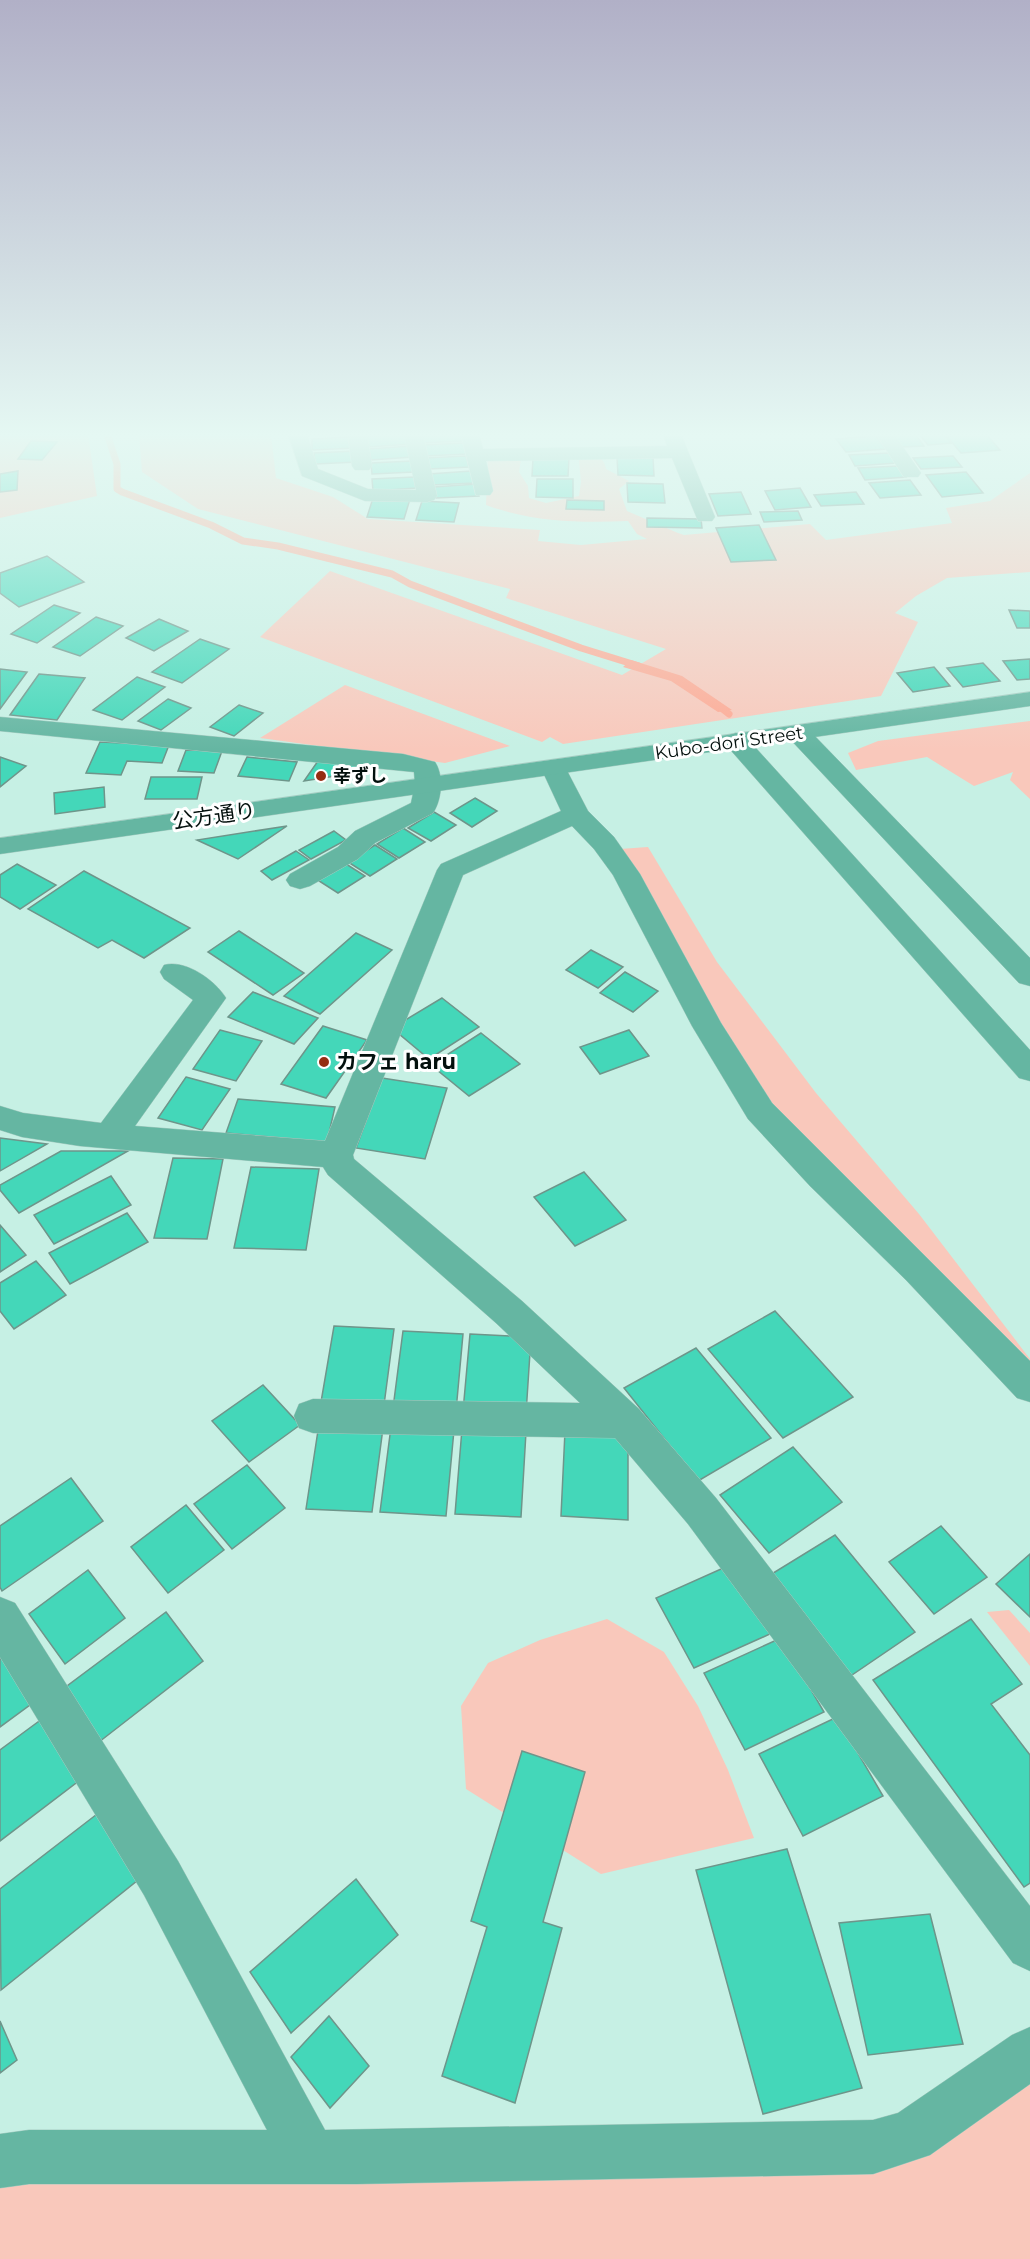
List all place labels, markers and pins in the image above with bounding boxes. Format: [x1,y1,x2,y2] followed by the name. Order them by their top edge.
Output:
[333,765,387,787] place label: 幸ずし
[314,769,328,783] marker: 幸ずし
[336,1049,456,1074] place label: カフェ haru
[317,1055,331,1069] marker: カフェ haru

